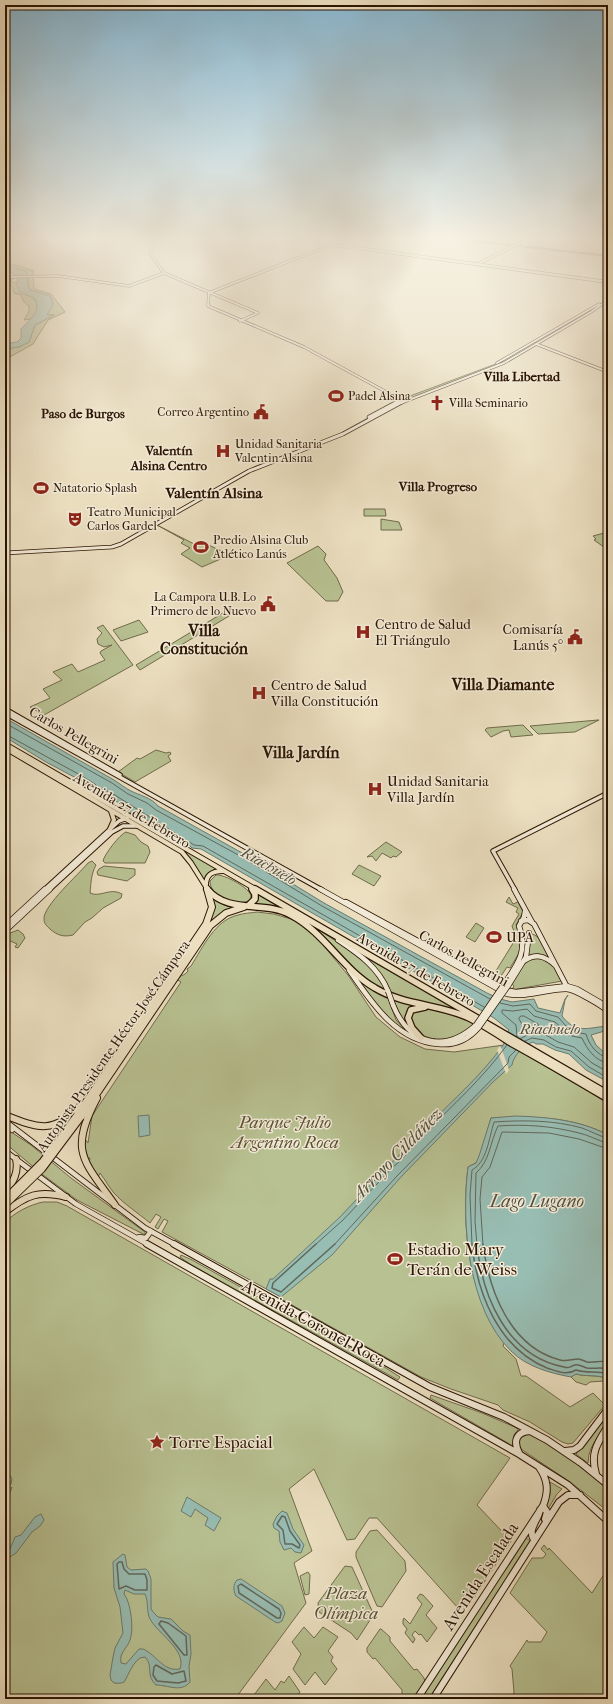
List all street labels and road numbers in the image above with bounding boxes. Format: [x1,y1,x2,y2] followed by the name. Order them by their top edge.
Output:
[26,703,121,768] street label: Carlos Pellegrini
[69,768,193,852] street label: Avenida 27 de Febrero
[416,927,512,990] street label: Carlos Pellegrini
[353,928,478,1010] street label: Avenida 27 de Febrero
[33,937,194,1156] street label: Autopista Presidente Héctor José Cámpora
[238,1275,389,1371] street label: Avenida Coronel Roca
[437,1518,522,1634] street label: Avenida Escalada

